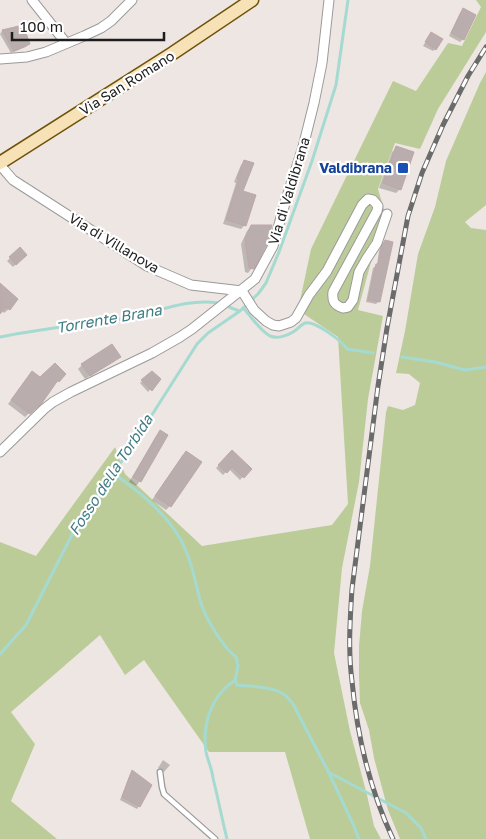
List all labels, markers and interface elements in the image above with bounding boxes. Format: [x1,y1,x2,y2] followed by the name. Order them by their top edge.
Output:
[12,10,165,42] scale bar
[20,17,63,35] text: 100 m
[76,47,177,119] street label: Via San Romano
[264,135,313,247] street label: Via di Valdibrana
[319,159,392,176] place label: Valdibrana
[396,161,410,175] marker: Valdibrana
[66,209,163,276] street label: Via di Villanova
[55,300,163,336] water label: Torrente Brana
[65,410,156,538] water label: Fosso della Torbida

